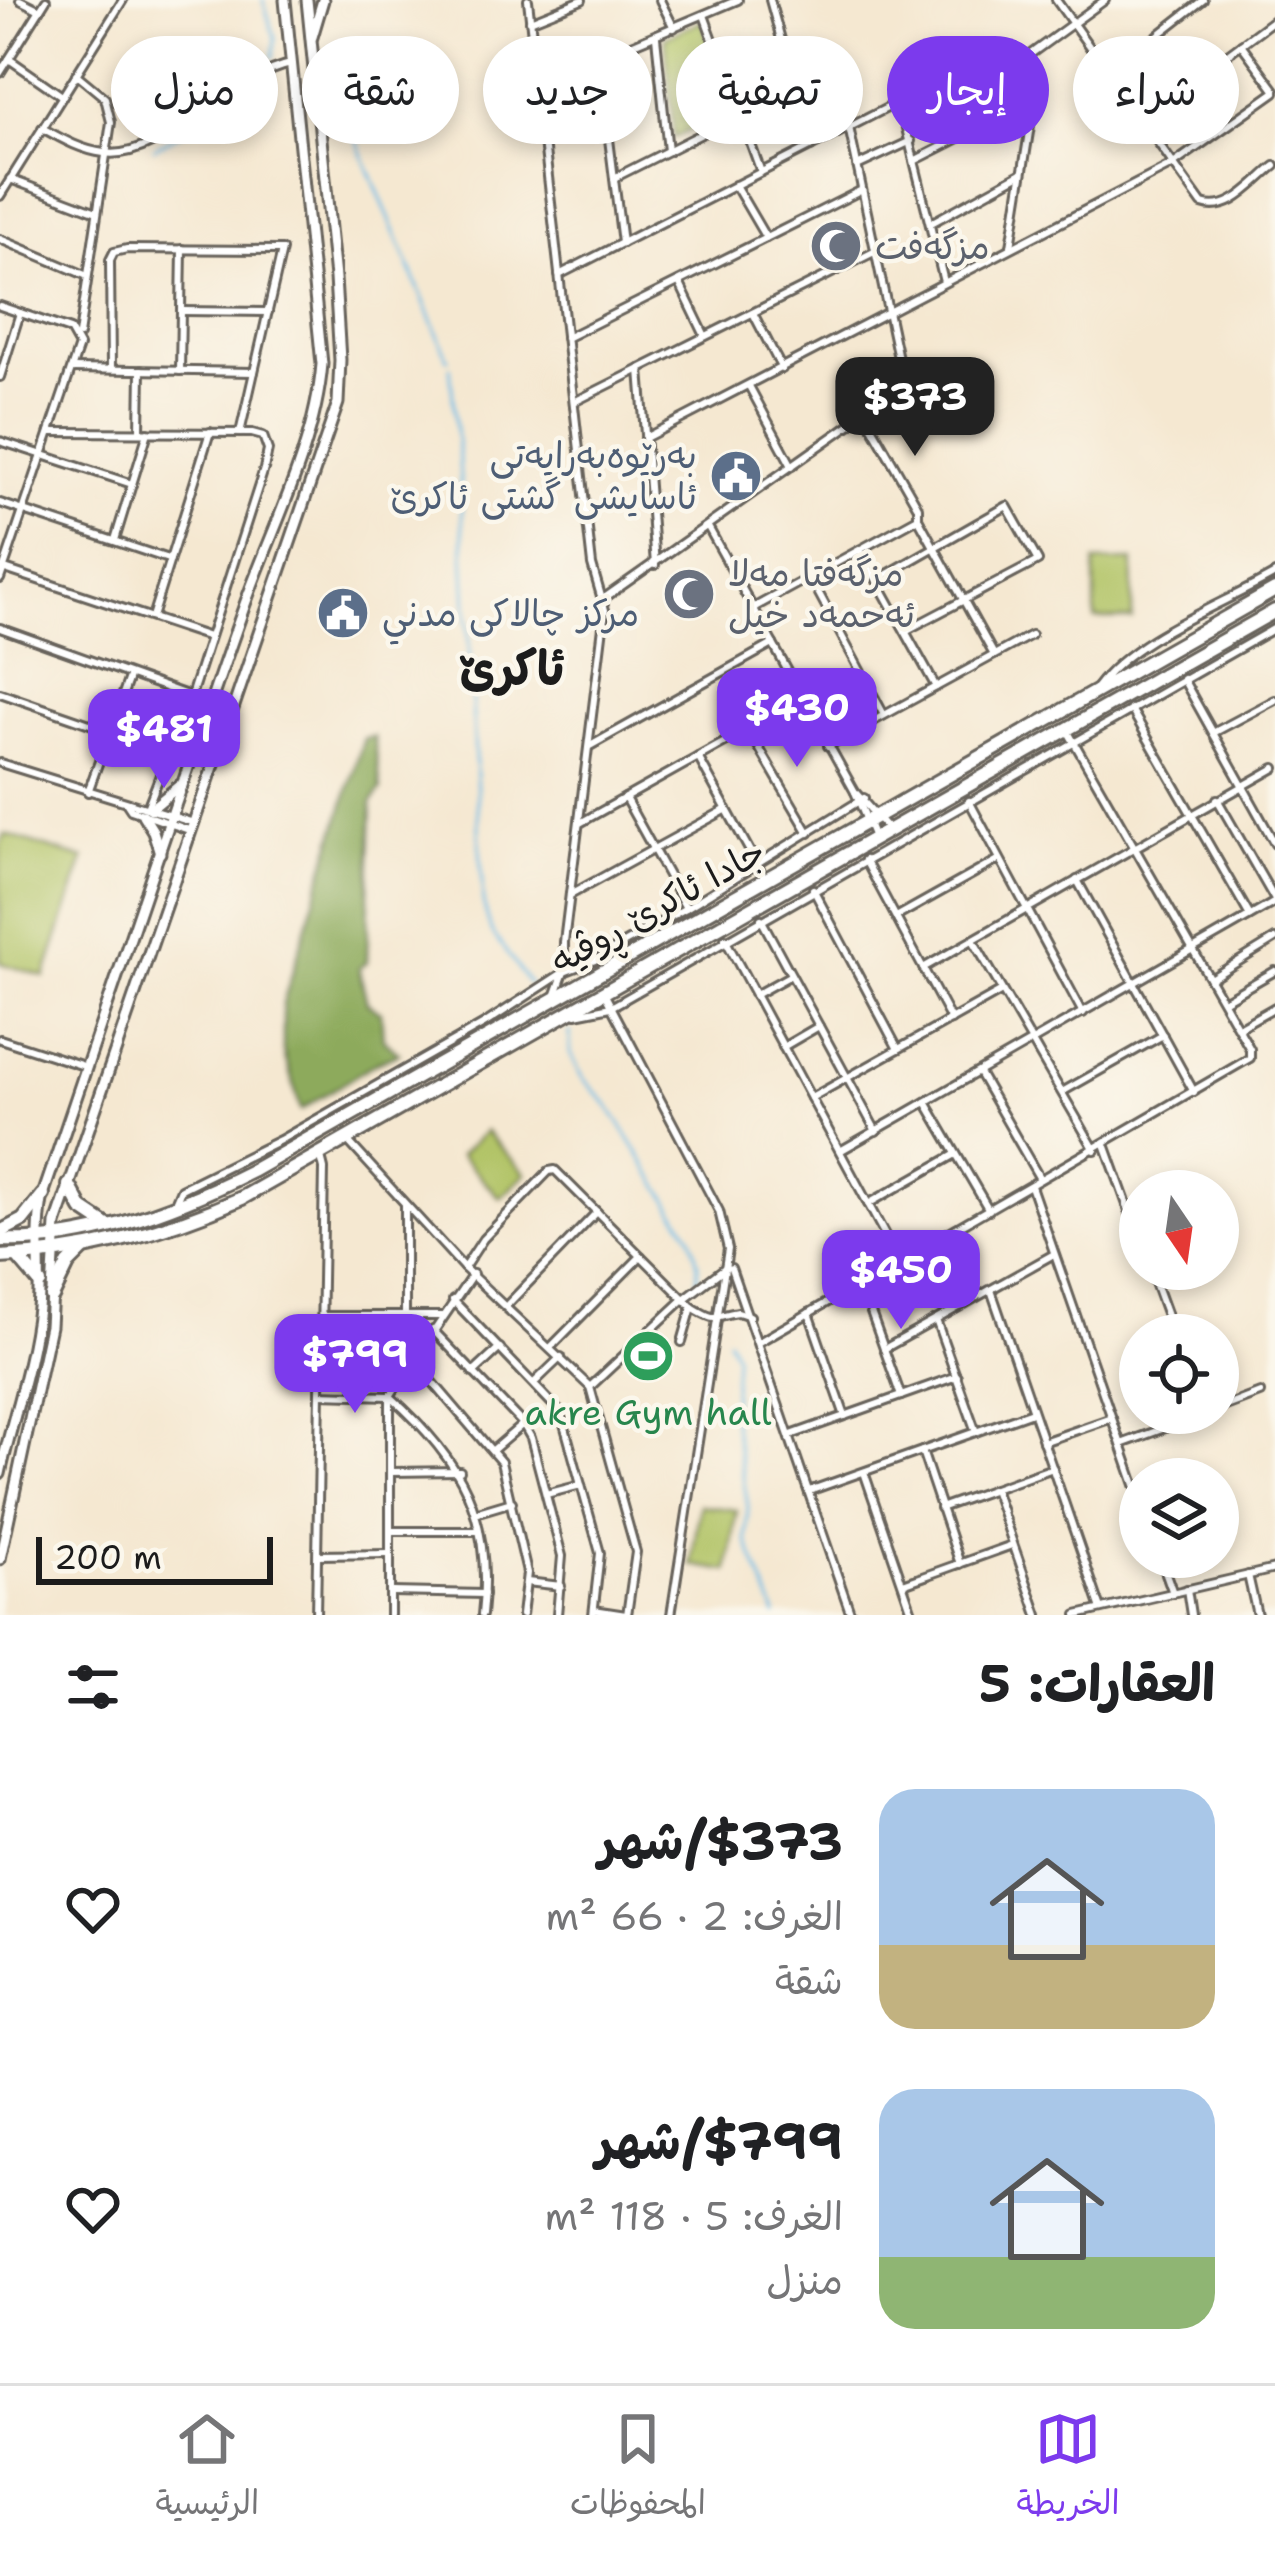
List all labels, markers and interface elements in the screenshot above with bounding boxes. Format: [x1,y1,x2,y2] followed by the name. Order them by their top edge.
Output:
[111,36,278,144] chip: منزل
[302,36,459,144] chip: شقة
[483,36,652,144] chip: جديد
[676,36,863,144] chip: تصفية
[887,36,1049,144] chip: إيجار
[1073,36,1239,144] chip: شراء
[808,218,864,274] mosque icon: مزگەفت
[875,222,990,271] place label: مزگەفت
[844,357,986,459] pin: $373
[862,370,968,422] text: $373
[390,431,697,521] place label: بەرێوەبەرایەتی ئاسایشی گشتی ئاکرێ
[708,448,764,504] public building icon: بەرێوەبەرایەتی ئاسایشی گشتی ئاکرێ
[728,549,915,639] place label: مزگەفتا مەلا ئەحمەد خیل
[661,566,717,622] mosque icon: مزگەفتا مەلا ئەحمەد خیل
[315,585,371,641] public building icon: مركز چالاکى مدني
[382,589,639,645] place label: مركز چالاکى مدني
[459,636,565,700] district label: ئاکرێ
[726,668,868,770] pin: $430
[744,681,850,733] text: $430
[93,689,235,791] pin: $481
[115,702,213,754] text: $481
[542,827,777,990] street label: جادا ئاکرێ ڕوڤیە
[1119,1170,1239,1290] north arrow
[1119,1170,1239,1578] map controls
[830,1230,972,1332] pin: $450
[849,1243,953,1295] text: $450
[284,1314,426,1416] pin: $799
[1119,1314,1239,1434] button: locate
[301,1327,409,1379] text: $799
[620,1328,676,1384] sports icon: akre Gym hall
[525,1388,772,1437] place label: akre Gym hall
[1119,1458,1239,1578] button: layers
[36,1531,273,1584] scale bar
[54,1535,162,1580] text: 200 m
[979,1649,1215,1717] text: العقارات: 5
[60,1654,126,1720] icon: filters
[599,1807,843,1875] text: $373/شهر
[975,1837,1119,1981] icon: home
[60,1876,126,1942] icon: heart
[545,1890,843,1942] text: الغرف: 2 · 66 m²
[775,1954,843,2006] text: شقة
[596,2107,843,2175] text: $799/شهر
[975,2137,1119,2281] icon: home
[60,2176,126,2242] icon: heart
[545,2190,843,2242] text: الغرف: 5 · 118 m²
[766,2254,843,2306] text: منزل
[155,2406,259,2532] tab: الرئيسية
[570,2406,706,2532] tab: المحفوظات
[1017,2406,1120,2532] tab: الخريطة

